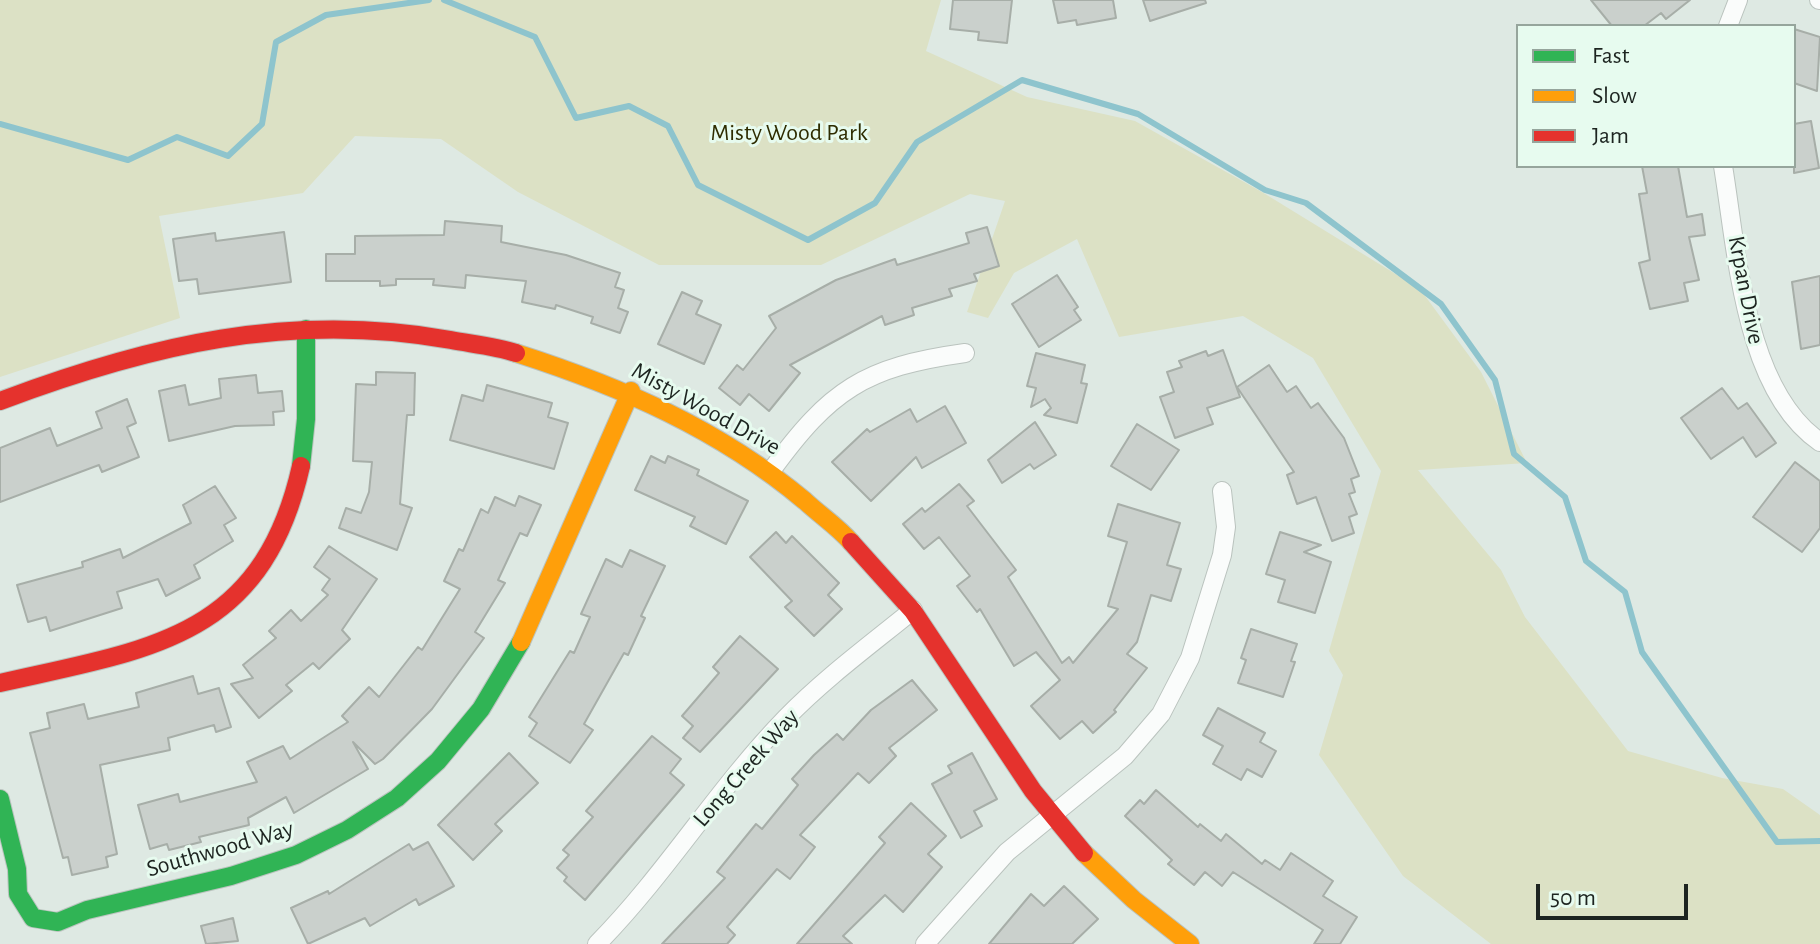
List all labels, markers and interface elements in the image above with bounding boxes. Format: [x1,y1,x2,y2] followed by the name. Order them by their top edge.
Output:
[1516,24,1796,168] legend
[1592,44,1629,68] text: Fast
[1592,84,1637,108] text: Slow
[710,119,868,147] park label: Misty Wood Park
[1592,124,1629,148] text: Jam
[1721,233,1771,347] street label: Krpan Drive
[627,356,785,462] street label: Misty Wood Drive
[687,703,805,833] street label: Long Creek Way
[143,814,297,884] street label: Southwood Way
[1540,868,1692,918] scale bar
[1550,886,1596,910] text: 50 m

